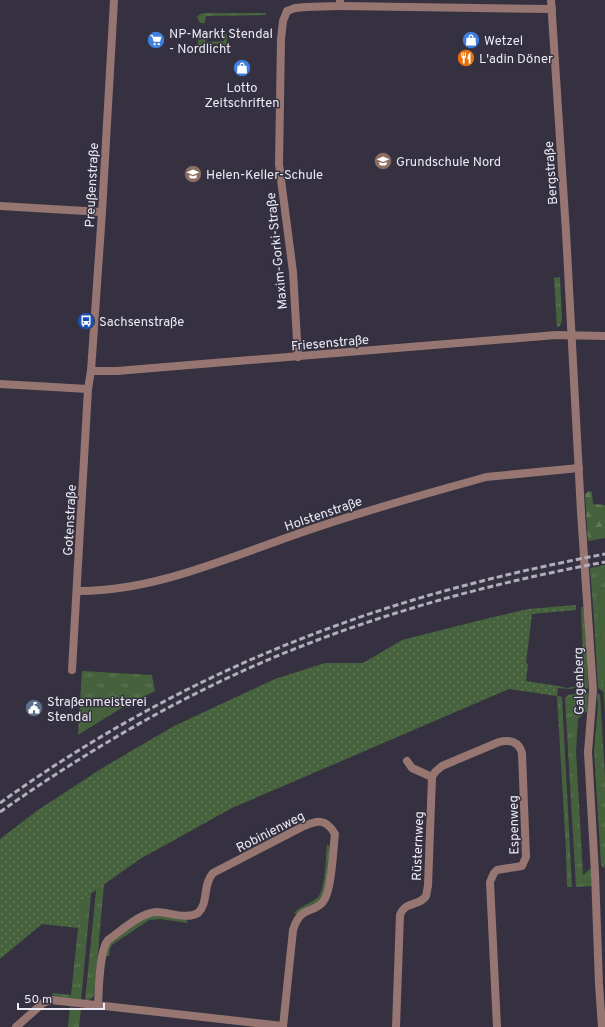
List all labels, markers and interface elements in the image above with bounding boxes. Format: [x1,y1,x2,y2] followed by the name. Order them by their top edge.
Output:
[169,27,273,58] place label: NP-Markt Stendal - Nordlicht
[146,30,166,50] supermarket icon: NP-Markt Stendal - Nordlicht
[461,30,481,50] shop icon: Wetzel
[484,34,523,50] place label: Wetzel
[456,48,476,68] restaurant icon: L'adin Döner
[479,52,553,68] place label: L'adin Döner
[232,58,252,78] shop icon: Lotto Zeitschriften
[204,81,280,112] place label: Lotto Zeitschriften
[542,140,562,205] street label: Bergstraße
[83,142,103,228] street label: Preußenstraße
[373,151,393,171] school or university icon: Grundschule Nord
[396,155,501,171] place label: Grundschule Nord
[183,164,203,184] school or university icon: Helen-Keller-Schule
[206,168,323,184] place label: Helen-Keller-Schule
[264,192,292,310] street label: Maxim-Gorki-Straße
[76,311,96,331] bus stop icon: Sachsenstraße
[99,315,184,331] place label: Sachsenstraße
[291,333,370,355] street label: Friesenstraße
[61,484,81,556] street label: Gotenstraße
[283,494,365,536] street label: Holstenstraße
[571,647,589,715] street label: Galgenberg
[47,695,147,726] place label: Straßenmeisterei Stendal
[24,698,44,718] public building icon: Straßenmeisterei Stendal
[506,795,524,855] street label: Espenweg
[234,809,308,857] street label: Robinienweg
[410,811,428,881] street label: Rüsternweg
[18,985,104,1011] scale bar
[24,992,52,1008] text: 50 m

